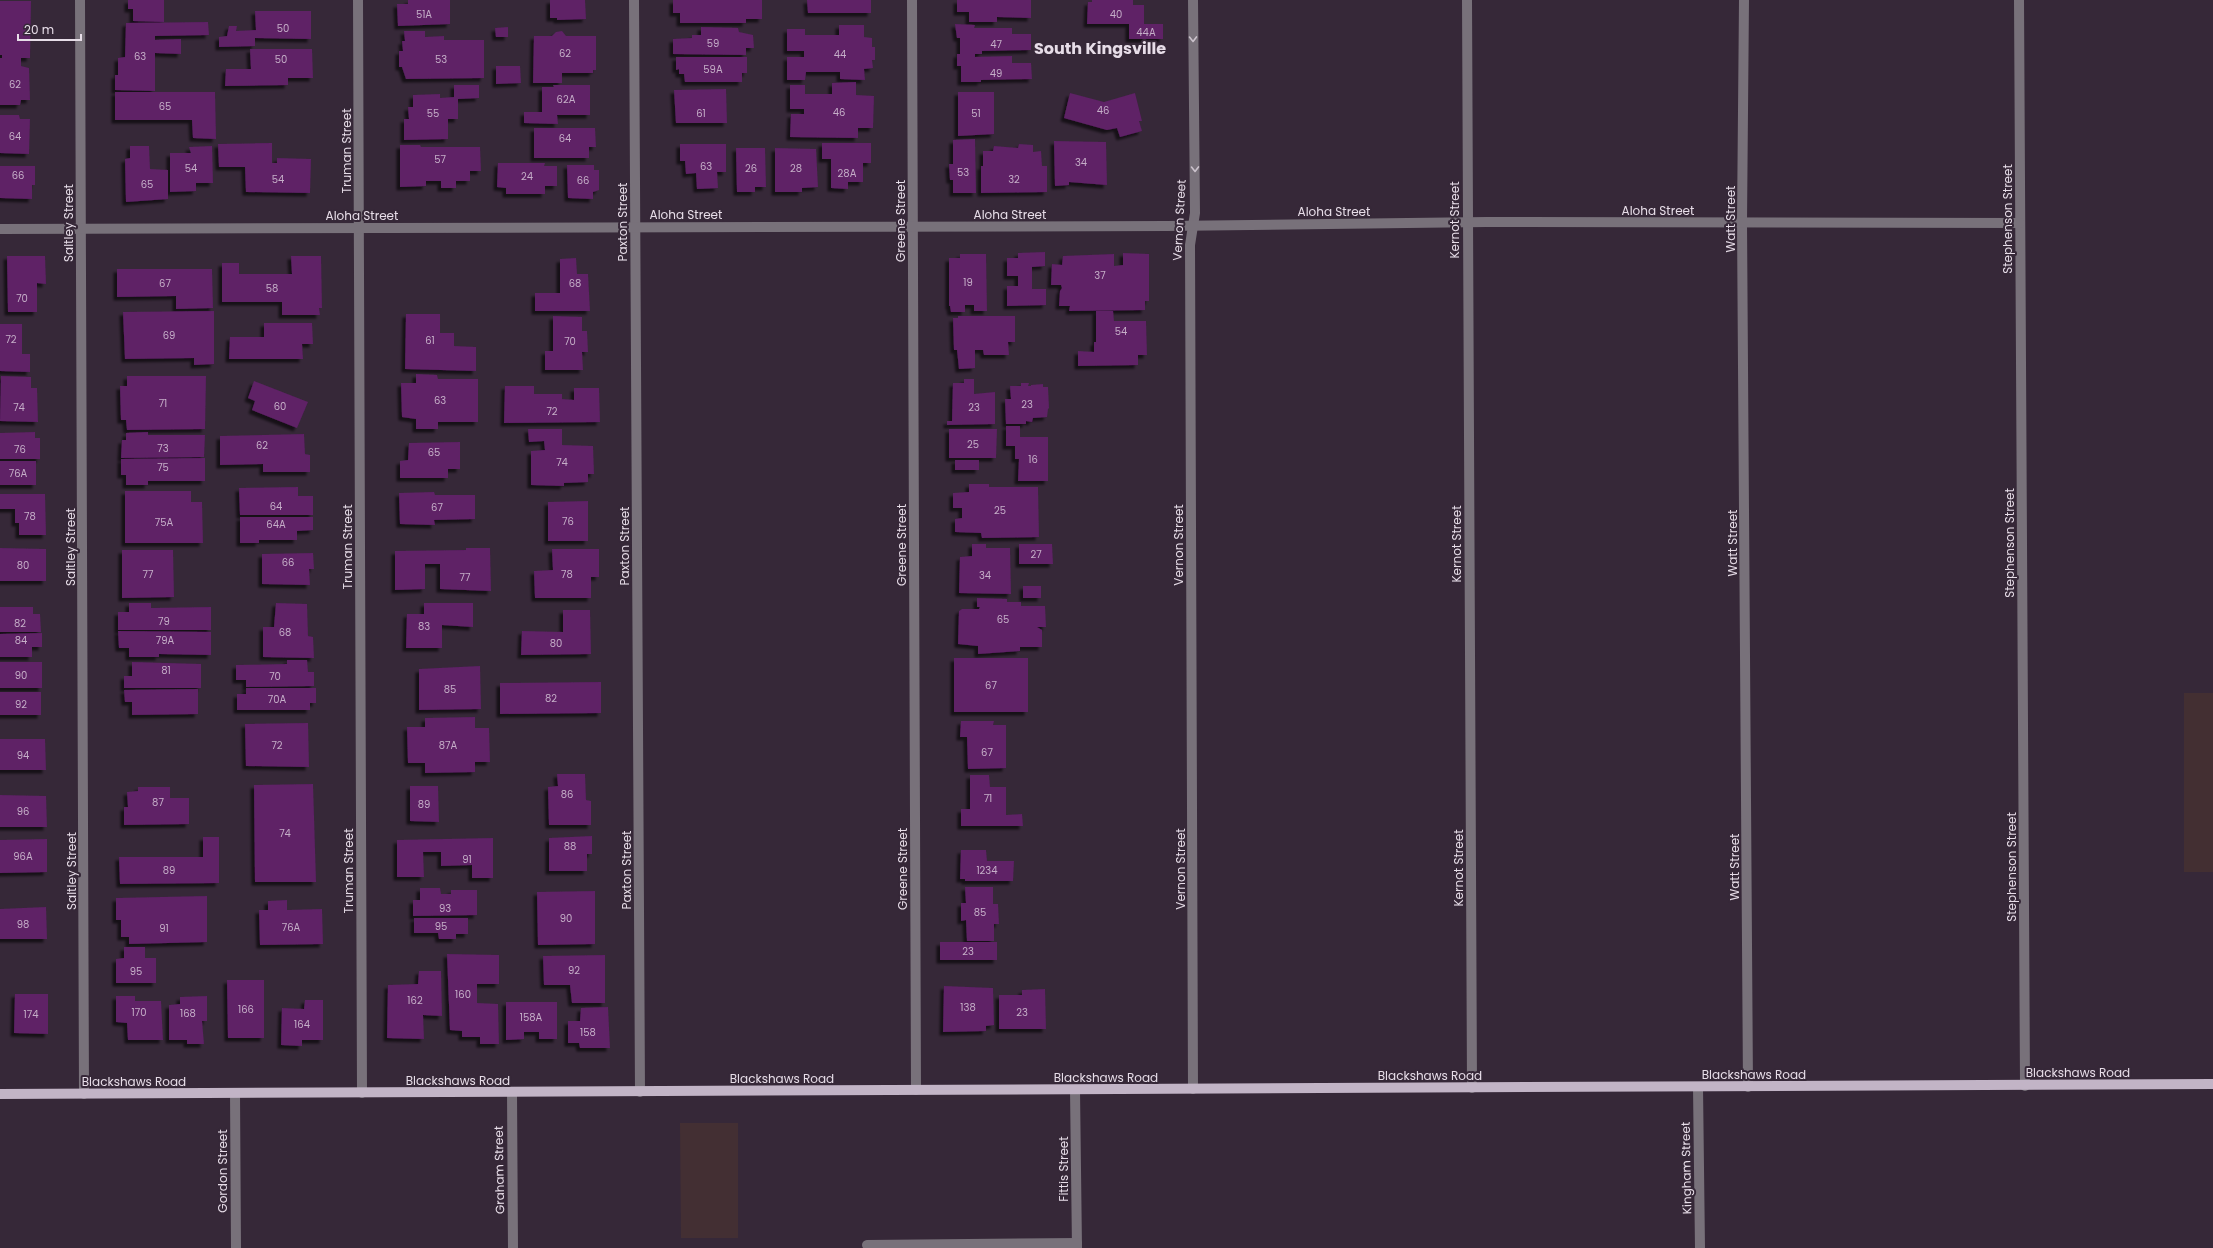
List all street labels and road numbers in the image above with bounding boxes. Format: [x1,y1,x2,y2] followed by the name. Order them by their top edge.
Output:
[338,108,355,194] street label: Truman Street
[1999,164,2016,274] street label: Stephenson Street
[1168,179,1190,261] street label: Vernon Street
[892,180,909,262] street label: Greene Street
[1446,181,1463,259] street label: Kernot Street
[614,183,631,261] street label: Paxton Street
[60,184,77,262] street label: Saltley Street
[1722,186,1739,252] street label: Watt Street
[1622,202,1694,219] street label: Aloha Street
[1298,203,1370,220] street label: Aloha Street
[650,206,722,223] street label: Aloha Street
[974,206,1046,223] street label: Aloha Street
[326,207,398,224] street label: Aloha Street
[2001,488,2018,598] street label: Stephenson Street
[339,504,356,590] street label: Truman Street
[893,504,910,586] street label: Greene Street
[1170,504,1187,586] street label: Vernon Street
[1448,505,1465,583] street label: Kernot Street
[616,507,633,585] street label: Paxton Street
[62,508,79,586] street label: Saltley Street
[1724,510,1741,576] street label: Watt Street
[2003,812,2020,922] street label: Stephenson Street
[340,828,357,914] street label: Truman Street
[894,828,911,910] street label: Greene Street
[1172,828,1189,910] street label: Vernon Street
[1450,829,1467,907] street label: Kernot Street
[618,831,635,909] street label: Paxton Street
[63,832,80,910] street label: Saltley Street
[1726,834,1743,900] street label: Watt Street
[2026,1064,2130,1081] street label: Blackshaws Road
[1702,1066,1806,1083] street label: Blackshaws Road
[1378,1067,1482,1084] street label: Blackshaws Road
[1054,1069,1158,1086] street label: Blackshaws Road
[730,1070,834,1087] street label: Blackshaws Road
[406,1072,510,1089] street label: Blackshaws Road
[82,1073,186,1090] street label: Blackshaws Road
[1677,1122,1695,1214] street label: Kingham Street
[490,1126,508,1214] street label: Graham Street
[214,1129,231,1213] street label: Gordon Street
[1055,1136,1072,1202] street label: Fittis Street

